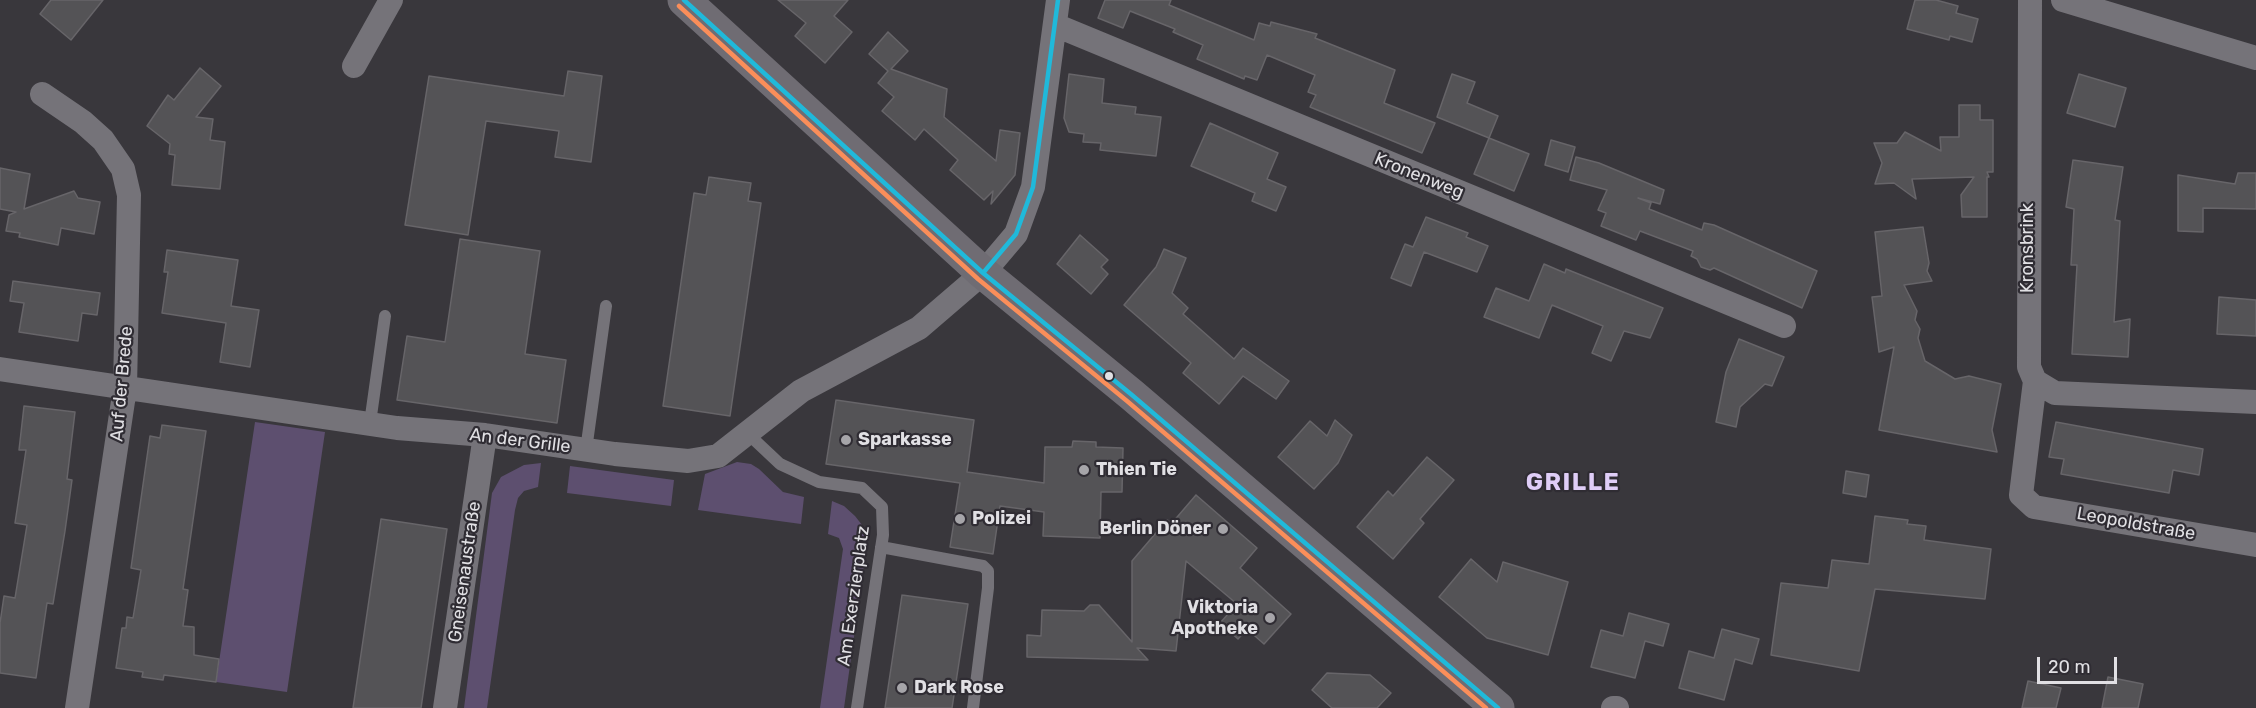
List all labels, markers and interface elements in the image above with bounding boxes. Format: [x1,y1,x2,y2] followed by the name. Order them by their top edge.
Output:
[1371,148,1467,204] street label: Kronenweg
[2017,203,2039,293] street label: Kronsbrink
[106,325,138,443] street label: Auf der Brede
[1103,370,1115,382] unlabelled marker
[468,424,572,458] street label: An der Grille
[858,429,952,451] place label: Sparkasse
[839,433,853,447] marker: Sparkasse
[1096,459,1177,481] place label: Thien Tie
[1077,463,1091,477] marker: Thien Tie
[1526,469,1620,497] district label: GRILLE
[444,500,486,644] street label: Gneisenaustraße
[2075,503,2197,545] street label: Leopoldstraße
[972,508,1031,530] place label: Polizei
[953,512,967,526] marker: Polizei
[1099,518,1211,540] place label: Berlin Döner
[1216,522,1230,536] marker: Berlin Döner
[833,525,875,667] street label: Am Exerzierplatz
[1171,597,1258,640] place label: Viktoria Apotheke
[1263,611,1277,625] marker: Viktoria Apotheke
[2040,645,2120,683] scale bar
[2048,656,2090,678] text: 20 m
[914,677,1004,699] place label: Dark Rose
[895,681,909,695] marker: Dark Rose

